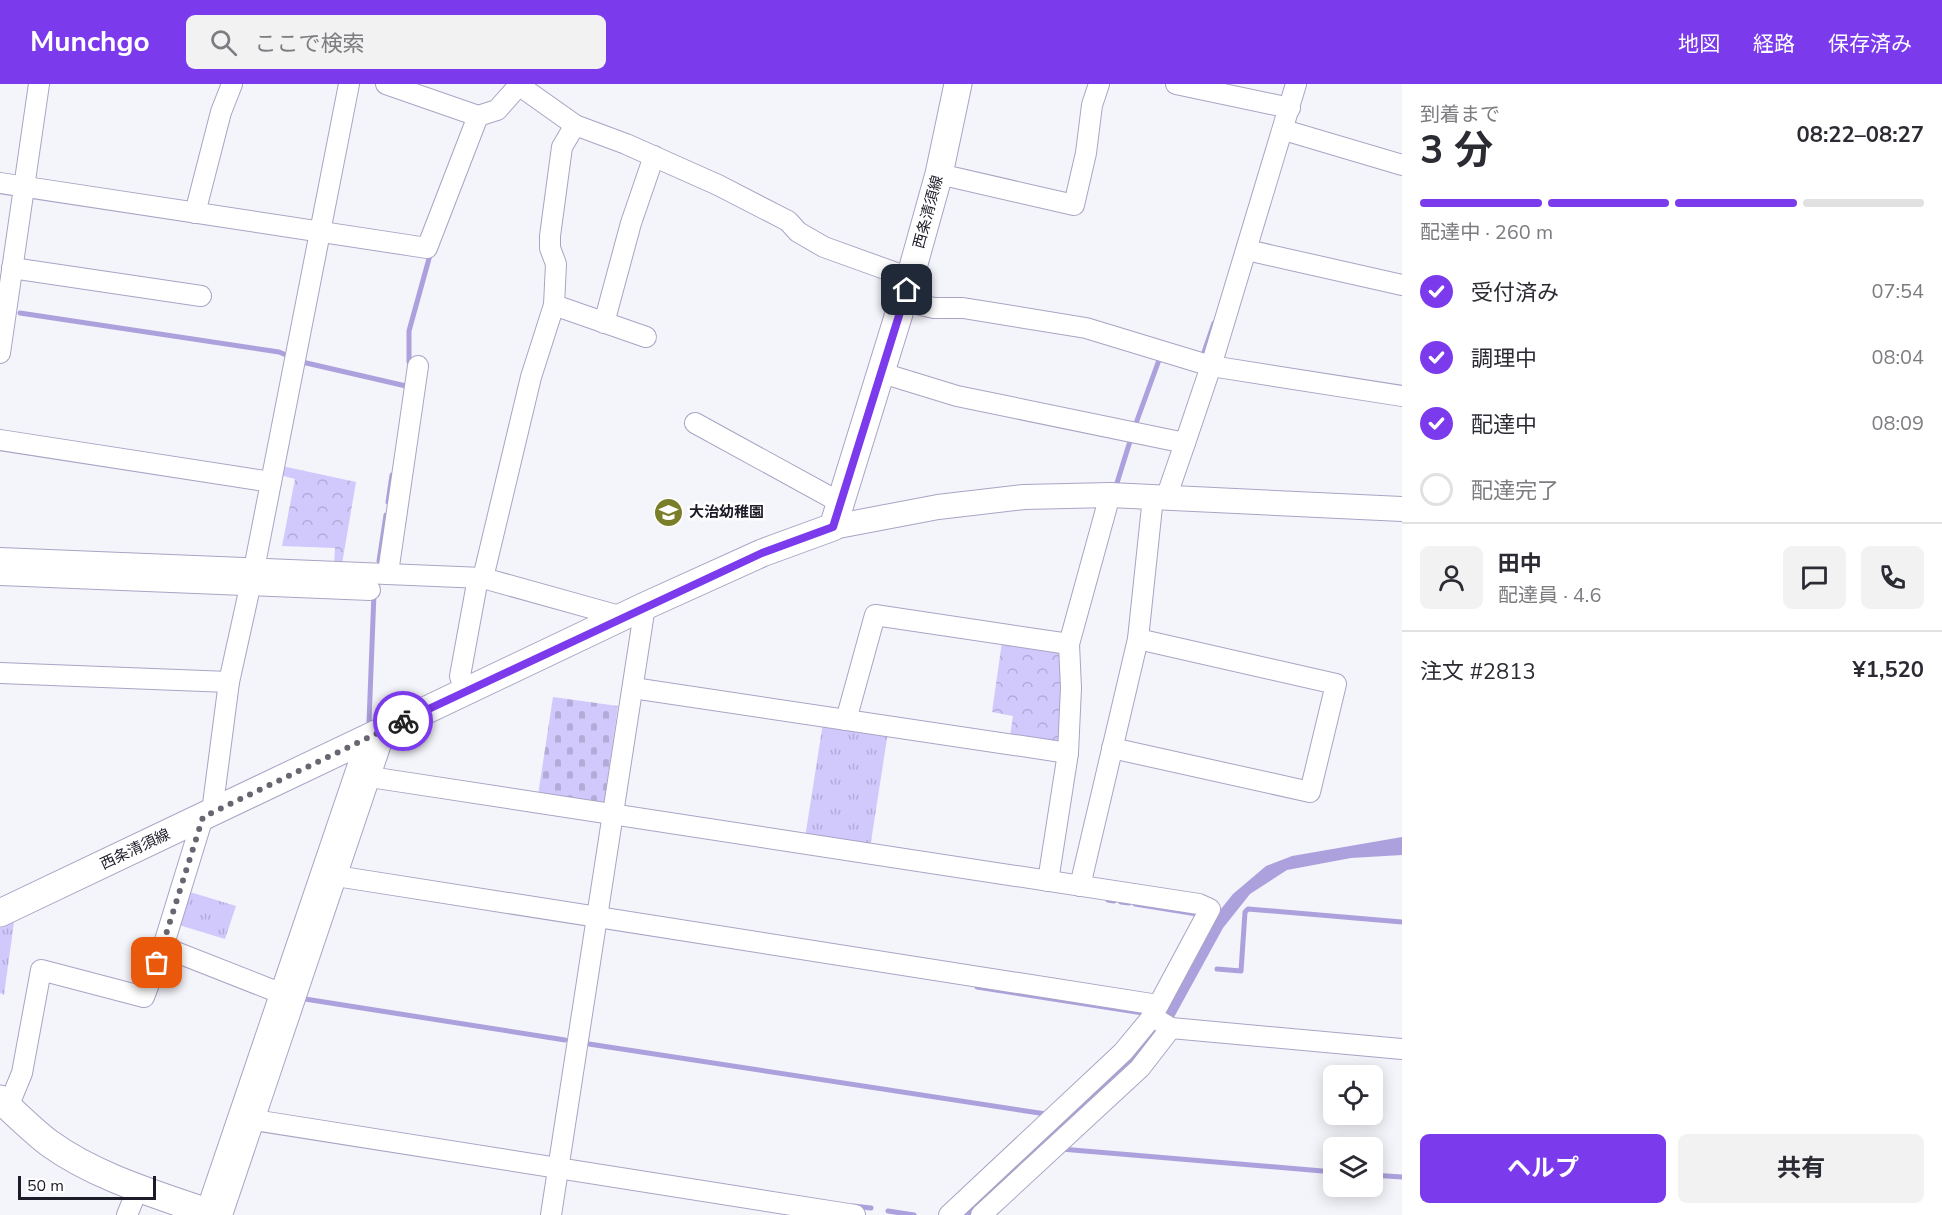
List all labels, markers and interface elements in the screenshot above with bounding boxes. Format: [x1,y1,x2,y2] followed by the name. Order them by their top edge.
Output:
[186,15,606,69] search box
[30,23,150,61] text: Munchgo
[207,26,240,59] icon: search
[255,29,365,59] text: ここで検索
[1678,30,1720,58] text: 地図
[1753,30,1795,58] text: 経路
[1828,30,1912,58] text: 保存済み
[1420,101,1500,128] text: 到着まで
[1796,120,1924,150] text: 08:22–08:27
[1420,124,1493,177] text: 3 分
[909,173,947,251] street label: 西条清須線
[1420,219,1553,246] text: 配達中 · 260 m
[881,264,932,315] pin
[890,273,923,306] icon: home
[1420,275,1453,308] icon: check
[1471,278,1559,308] text: 受付済み
[1871,278,1924,305] text: 07:54
[1420,341,1453,374] icon: check
[1471,344,1537,374] text: 調理中
[1871,344,1924,371] text: 08:04
[1420,407,1453,440] icon: check
[1471,410,1537,440] text: 配達中
[1871,410,1924,437] text: 08:09
[1471,476,1559,506] text: 配達完了
[652,496,684,528] school or university icon: 大治幼稚園
[689,502,764,522] place label: 大治幼稚園
[1420,546,1483,609] button: person
[1783,546,1846,609] button: chat
[1861,546,1924,609] button: phone
[1498,549,1542,579] text: 田中
[1498,582,1601,609] text: 配達員 · 4.6
[1853,655,1924,685] text: ¥1,520
[1420,657,1536,687] text: 注文 #2813
[373,691,433,751] courier
[387,705,420,738] icon: bike
[97,824,173,874] street label: 西条清須線
[131,937,182,988] pin
[140,946,173,979] icon: bag
[1323,1065,1383,1197] map controls
[1323,1065,1383,1125] button: locate
[1420,1134,1666,1203] button: ヘルプ
[1678,1134,1924,1203] button: 共有
[1323,1137,1383,1197] button: layers
[18,1173,156,1200] scale bar
[27,1175,64,1197] text: 50 m

